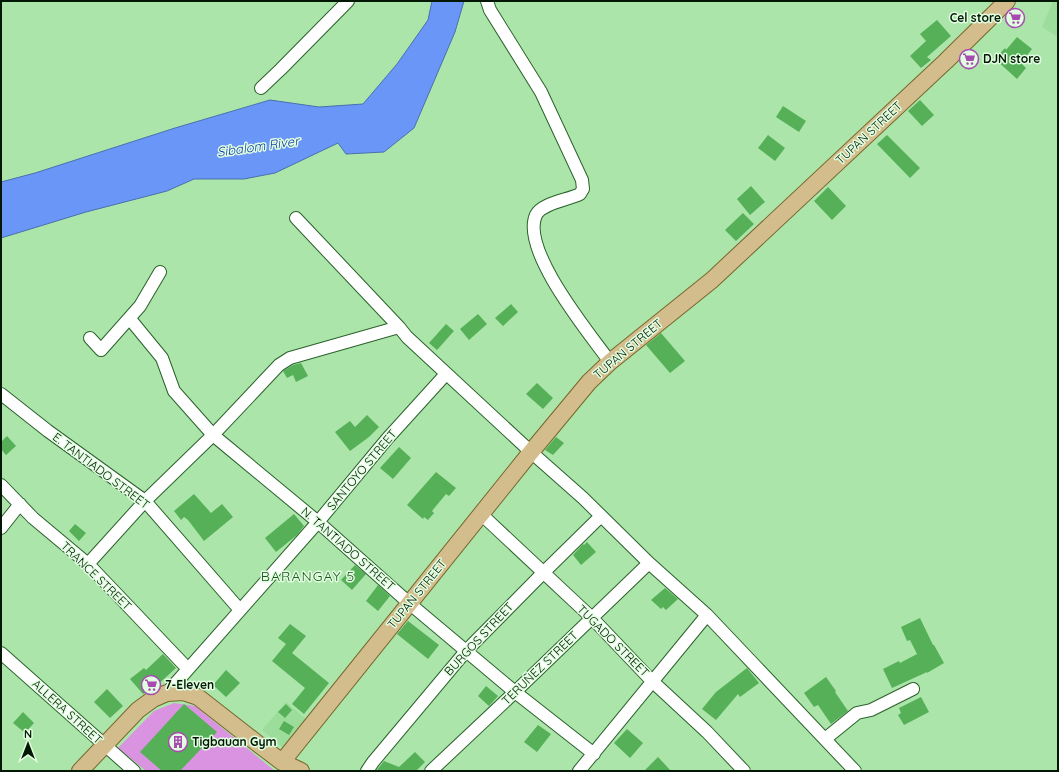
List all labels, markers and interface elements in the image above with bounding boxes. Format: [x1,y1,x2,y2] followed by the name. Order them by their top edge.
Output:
[1004,7,1026,29] supermarket icon: Cel store
[950,10,1001,25] place label: Cel store
[958,48,980,70] supermarket icon: DJN store
[983,51,1040,66] place label: DJN store
[832,98,905,167] street label: TUPAN STREET
[216,132,302,160] water label: Sibalom River
[590,315,665,382] street label: TUPAN STREET
[323,426,400,513] street label: SANTOYO STREET
[50,429,153,512] street label: E. TANTIADO STREET
[298,504,398,593] street label: N. TANTIADO STREET
[58,538,135,613] street label: TRANCE STREET
[384,556,449,632] street label: TUPAN STREET
[261,567,355,585] district label: BARANGAY 5
[441,599,516,678] street label: BURGOS STREET
[574,601,653,680] street label: TUGADO STREET
[498,627,581,708] street label: TERUÑEZ STREET
[140,674,162,696] supermarket icon: 7-Eleven
[29,676,106,747] street label: ALLERA STREET
[165,677,214,692] place label: 7-Eleven
[8,724,48,764] north arrow
[24,727,32,741] text: N
[167,731,189,753] building icon: Tigbauan Gym
[192,734,277,749] place label: Tigbauan Gym

